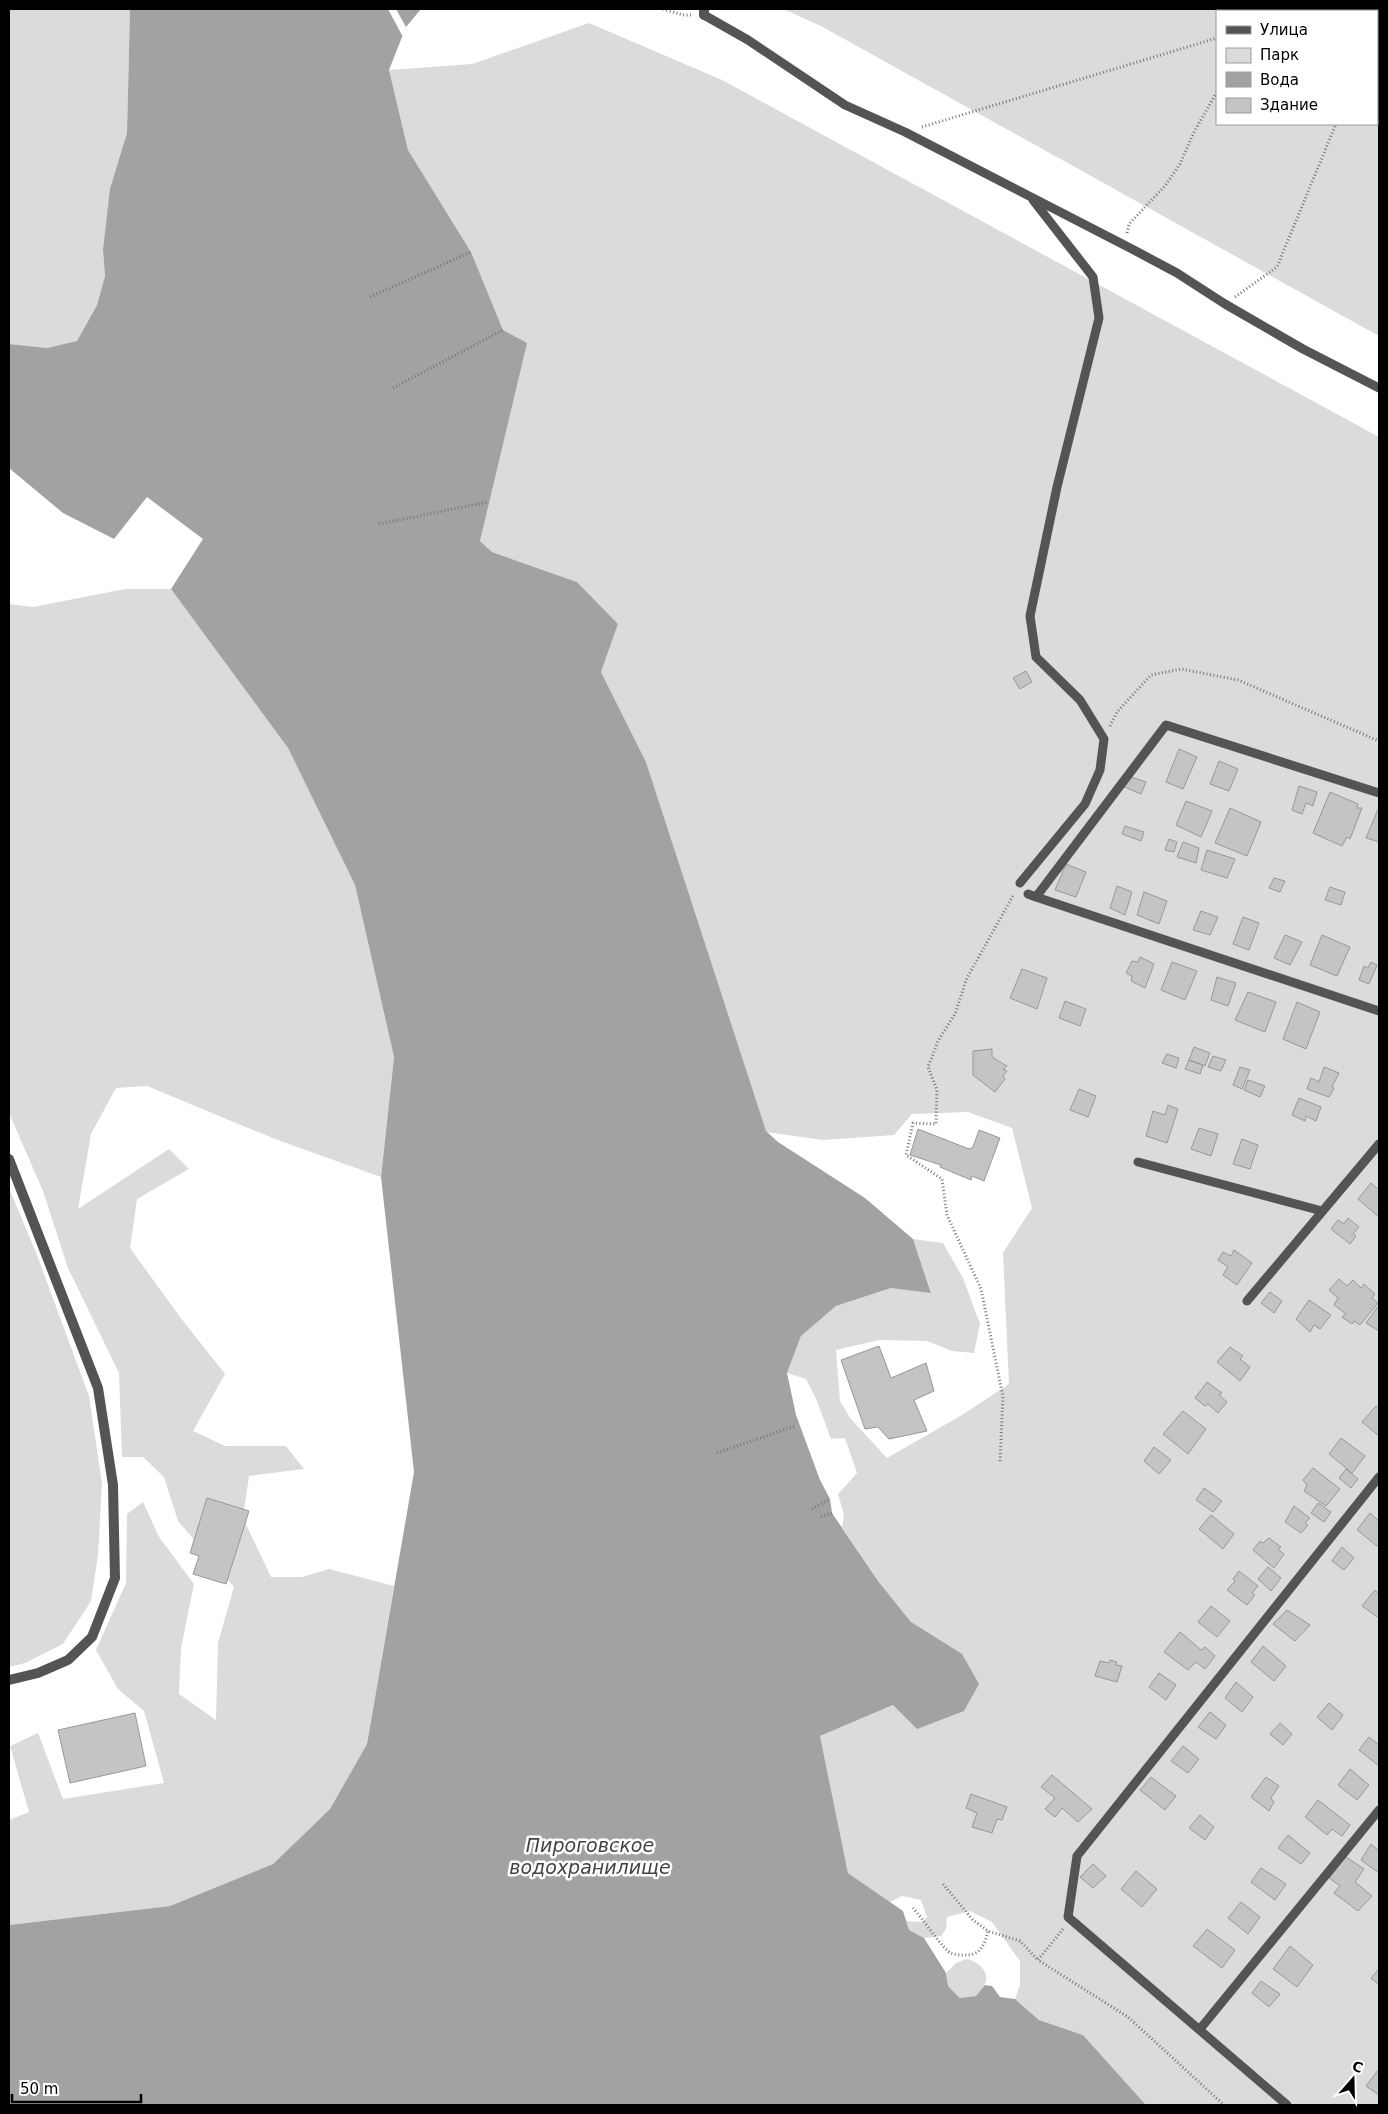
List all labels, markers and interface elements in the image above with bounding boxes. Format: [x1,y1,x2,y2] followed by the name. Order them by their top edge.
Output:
[1216,10,1378,125] legend
[1260,21,1308,39] text: Улица
[1260,46,1299,64] text: Парк
[1260,71,1299,89] text: Вода
[1260,96,1318,114] text: Здание
[509,1834,671,1878] water label: Пироговское водохранилище
[1328,2054,1378,2104] north arrow
[1350,2058,1365,2076] text: С
[12,2072,141,2104] scale bar
[20,2080,58,2098] text: 50 m

